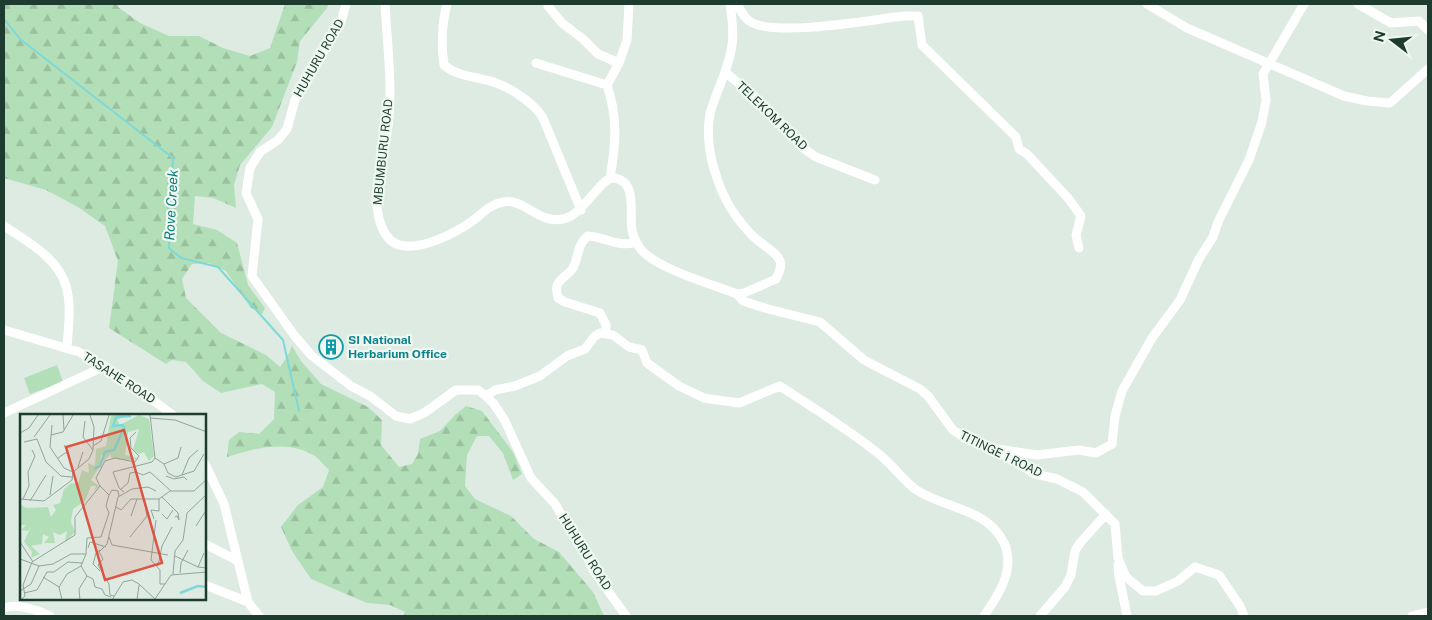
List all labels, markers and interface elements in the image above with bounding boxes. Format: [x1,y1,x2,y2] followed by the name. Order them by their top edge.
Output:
[1367,15,1417,65] north arrow
[291,17,347,99] street label: HUHURU ROAD
[1370,29,1389,44] text: N
[734,79,810,153] street label: TELEKOM ROAD
[370,98,396,206] street label: MBUMBURU ROAD
[161,169,181,241] water label: Rove Creek
[348,333,447,361] place label: SI National Herbarium Office
[318,334,344,360] building icon: SI National Herbarium Office
[80,349,158,407] street label: TASAHE ROAD
[20,414,206,600] inset map
[957,428,1045,480] street label: TITINGE 1 ROAD
[556,511,614,593] street label: HUHURU ROAD

